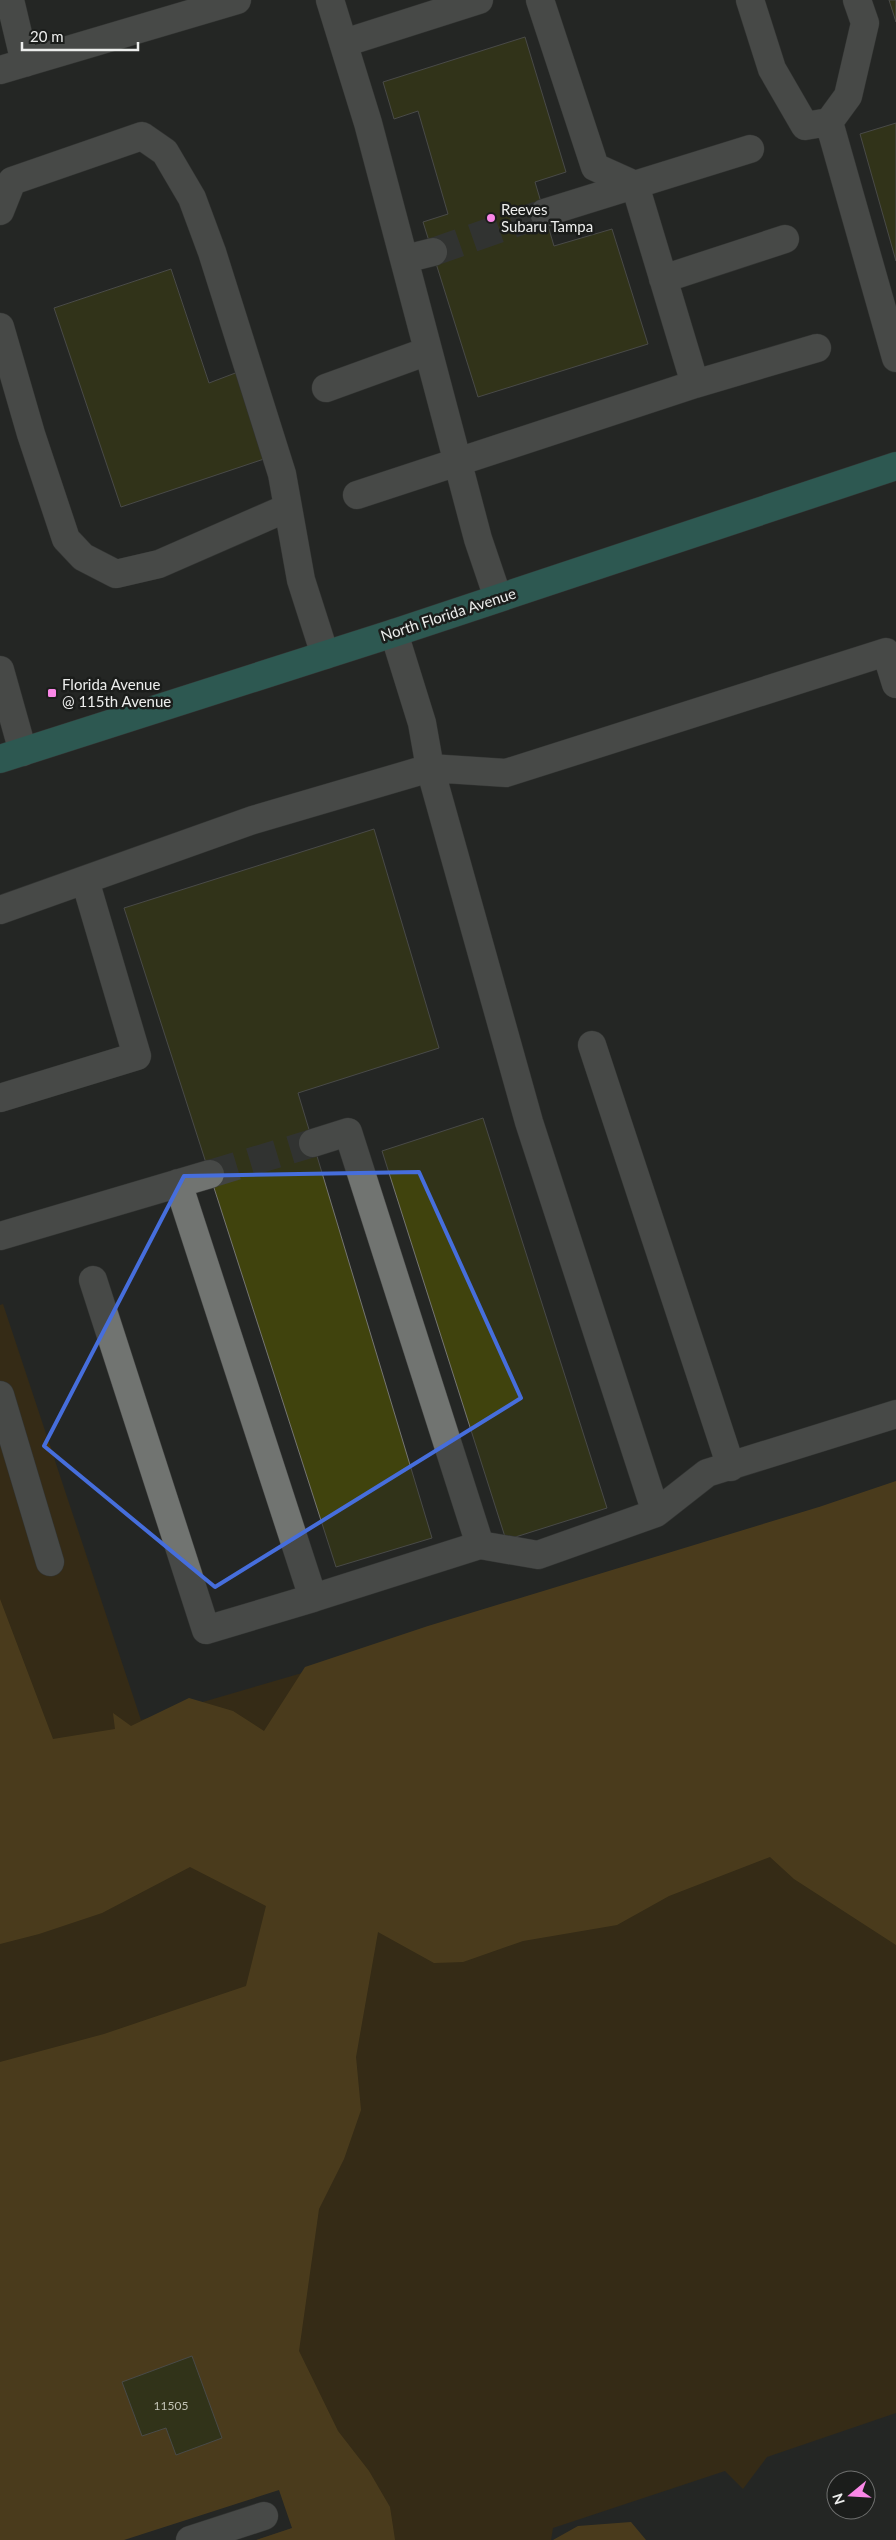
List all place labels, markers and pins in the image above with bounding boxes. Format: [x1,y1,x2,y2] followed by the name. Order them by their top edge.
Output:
[501,200,593,235] place label: Reeves Subaru Tampa
[485,212,497,224] marker: Reeves Subaru Tampa
[62,675,171,710] place label: Florida Avenue @ 115th Avenue
[46,687,58,699] marker: Florida Avenue @ 115th Avenue

